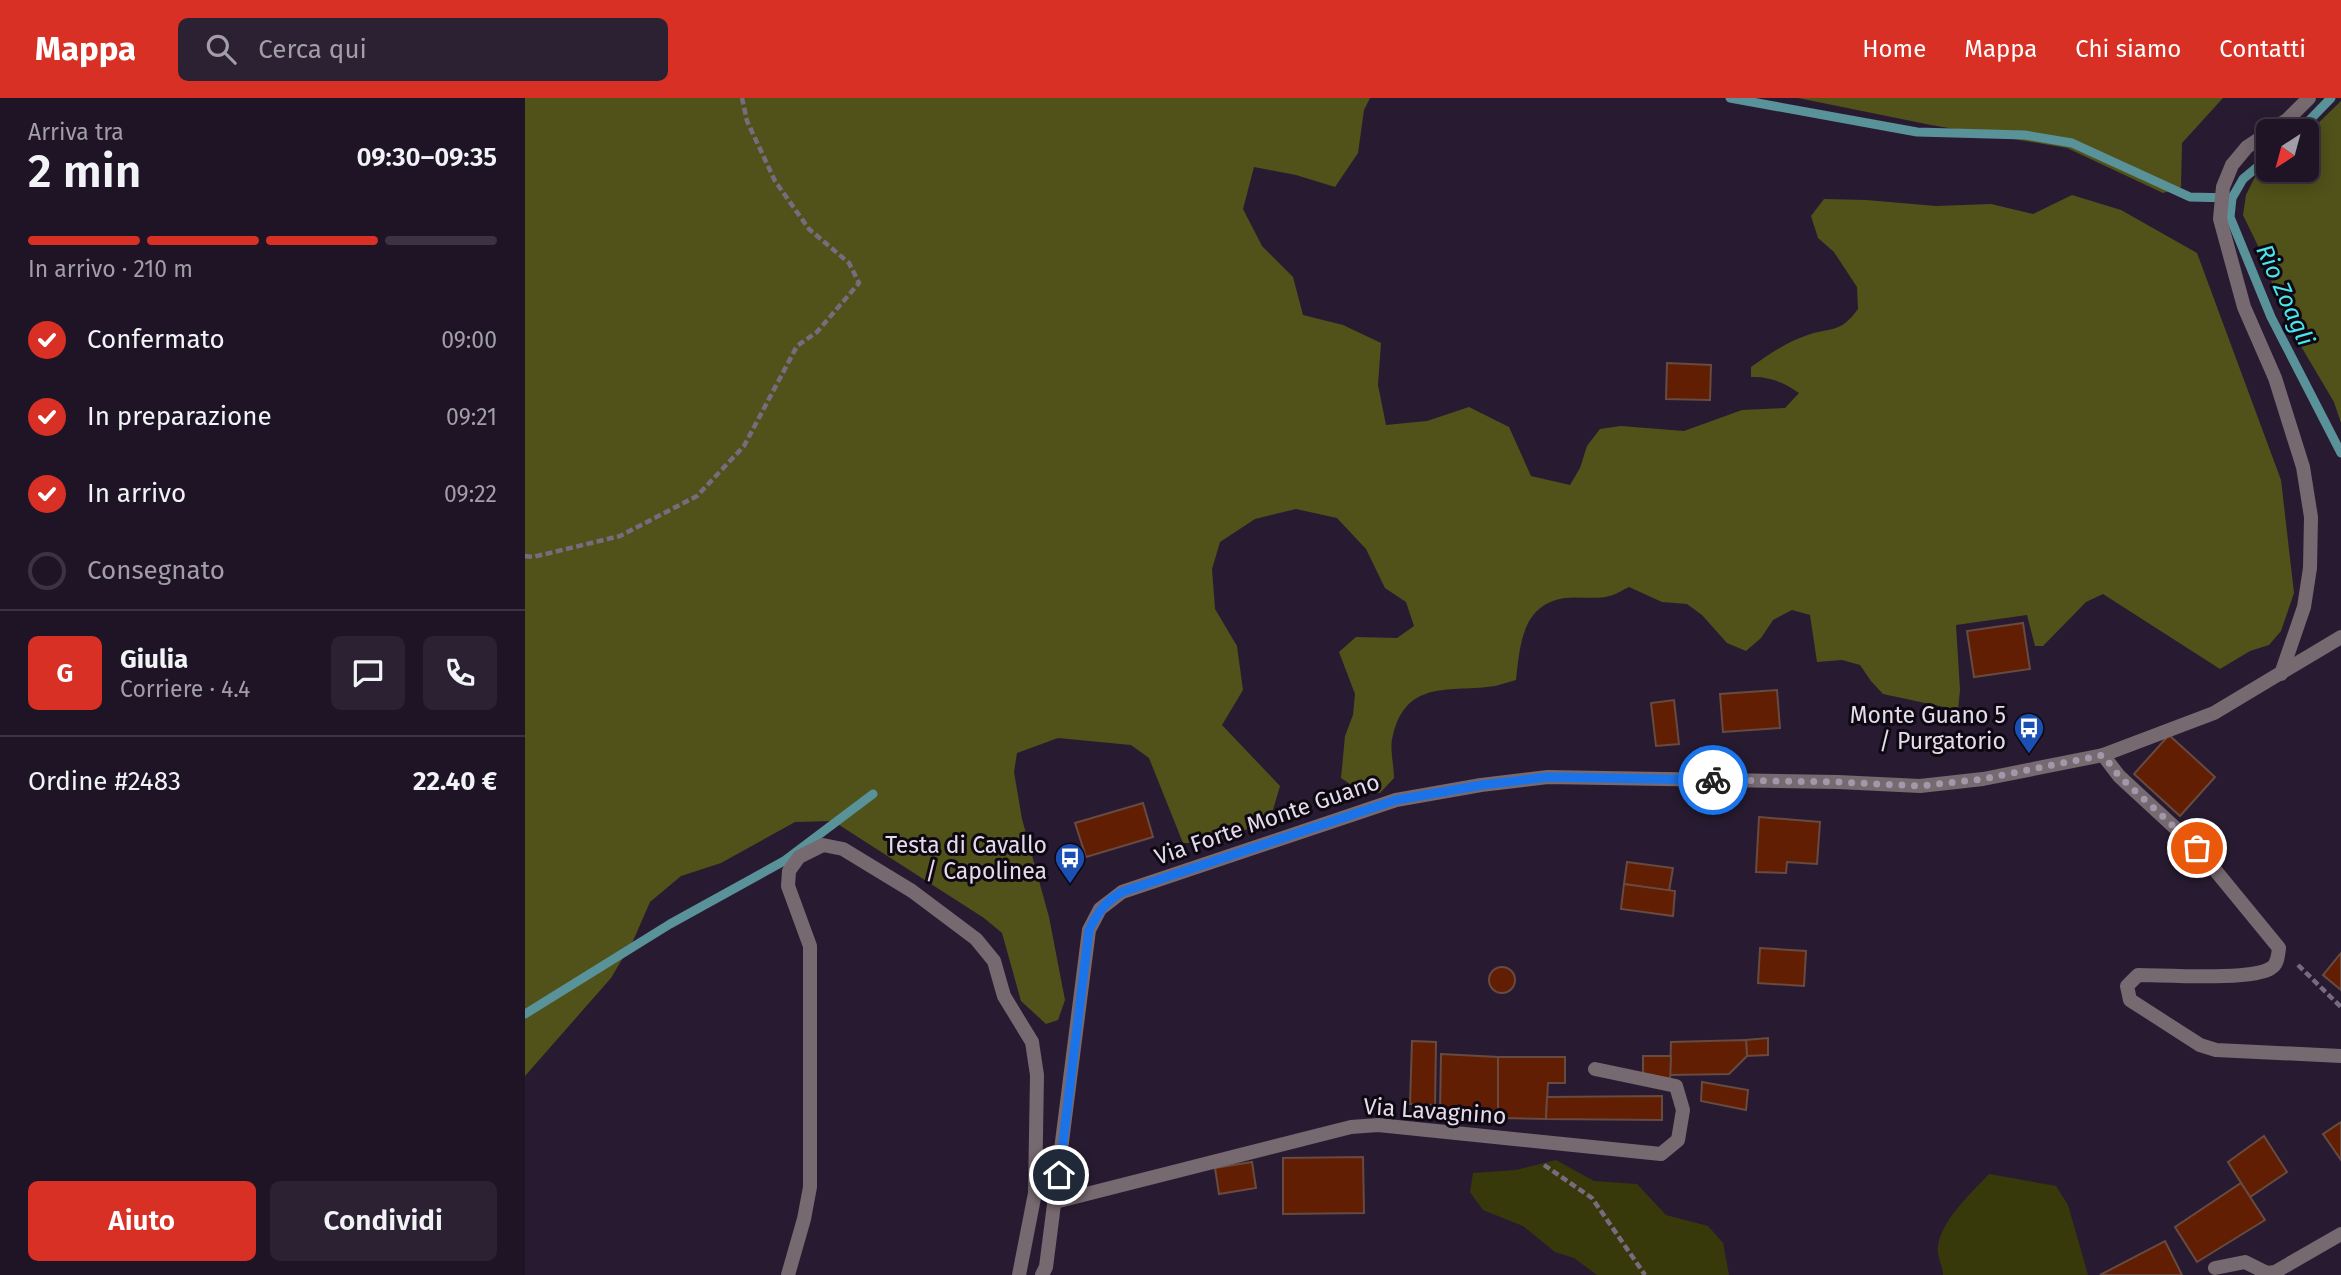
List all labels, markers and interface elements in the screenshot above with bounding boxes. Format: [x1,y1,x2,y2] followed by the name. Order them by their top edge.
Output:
[178,18,668,81] search box
[35,29,136,69] text: Mappa
[202,30,240,68] icon: search
[258,34,367,65] text: Cerca qui
[1862,35,1926,63] text: Home
[1964,35,2037,63] text: Mappa
[2075,35,2181,63] text: Chi siamo
[2219,35,2306,63] text: Contatti
[28,118,124,146] text: Arriva tra
[2256,119,2319,182] north arrow
[2256,119,2319,182] map controls
[356,142,497,173] text: 09:30–09:35
[28,144,141,199] text: 2 min
[2250,240,2320,350] water label: Rio Zoagli
[28,255,193,283] text: In arrivo · 210 m
[28,321,66,359] icon: check
[87,324,225,355] text: Confermato
[441,326,497,354] text: 09:00
[28,398,66,436] icon: check
[87,401,272,432] text: In preparazione
[446,403,497,431] text: 09:21
[28,475,66,513] icon: check
[87,478,186,509] text: In arrivo
[444,480,497,508] text: 09:22
[87,555,225,586] text: Consegnato
[331,636,405,710] button: chat
[423,636,497,710] button: phone
[120,644,188,675] text: Giulia
[57,658,73,689] text: G
[120,675,250,703] text: Corriere · 4.4
[1850,701,2006,755] place label: Monte Guano 5 / Purgatorio
[2012,711,2046,755] bus stop icon: Monte Guano 5 / Purgatorio
[1678,745,1748,815] courier
[1694,761,1732,799] icon: bike
[28,766,181,797] text: Ordine #2483
[413,766,497,797] text: 22.40 €
[1151,767,1383,871] street label: Via Forte Monte Guano
[2167,818,2227,878] pin
[2178,829,2216,867] icon: bag
[885,831,1047,885] place label: Testa di Cavallo / Capolinea
[1053,841,1087,885] bus stop icon: Testa di Cavallo / Capolinea
[1363,1092,1507,1130] street label: Via Lavagnino
[1029,1145,1089,1205] pin
[1040,1156,1078,1194] icon: home
[28,1181,256,1261] button: Aiuto
[270,1181,497,1261] button: Condividi

